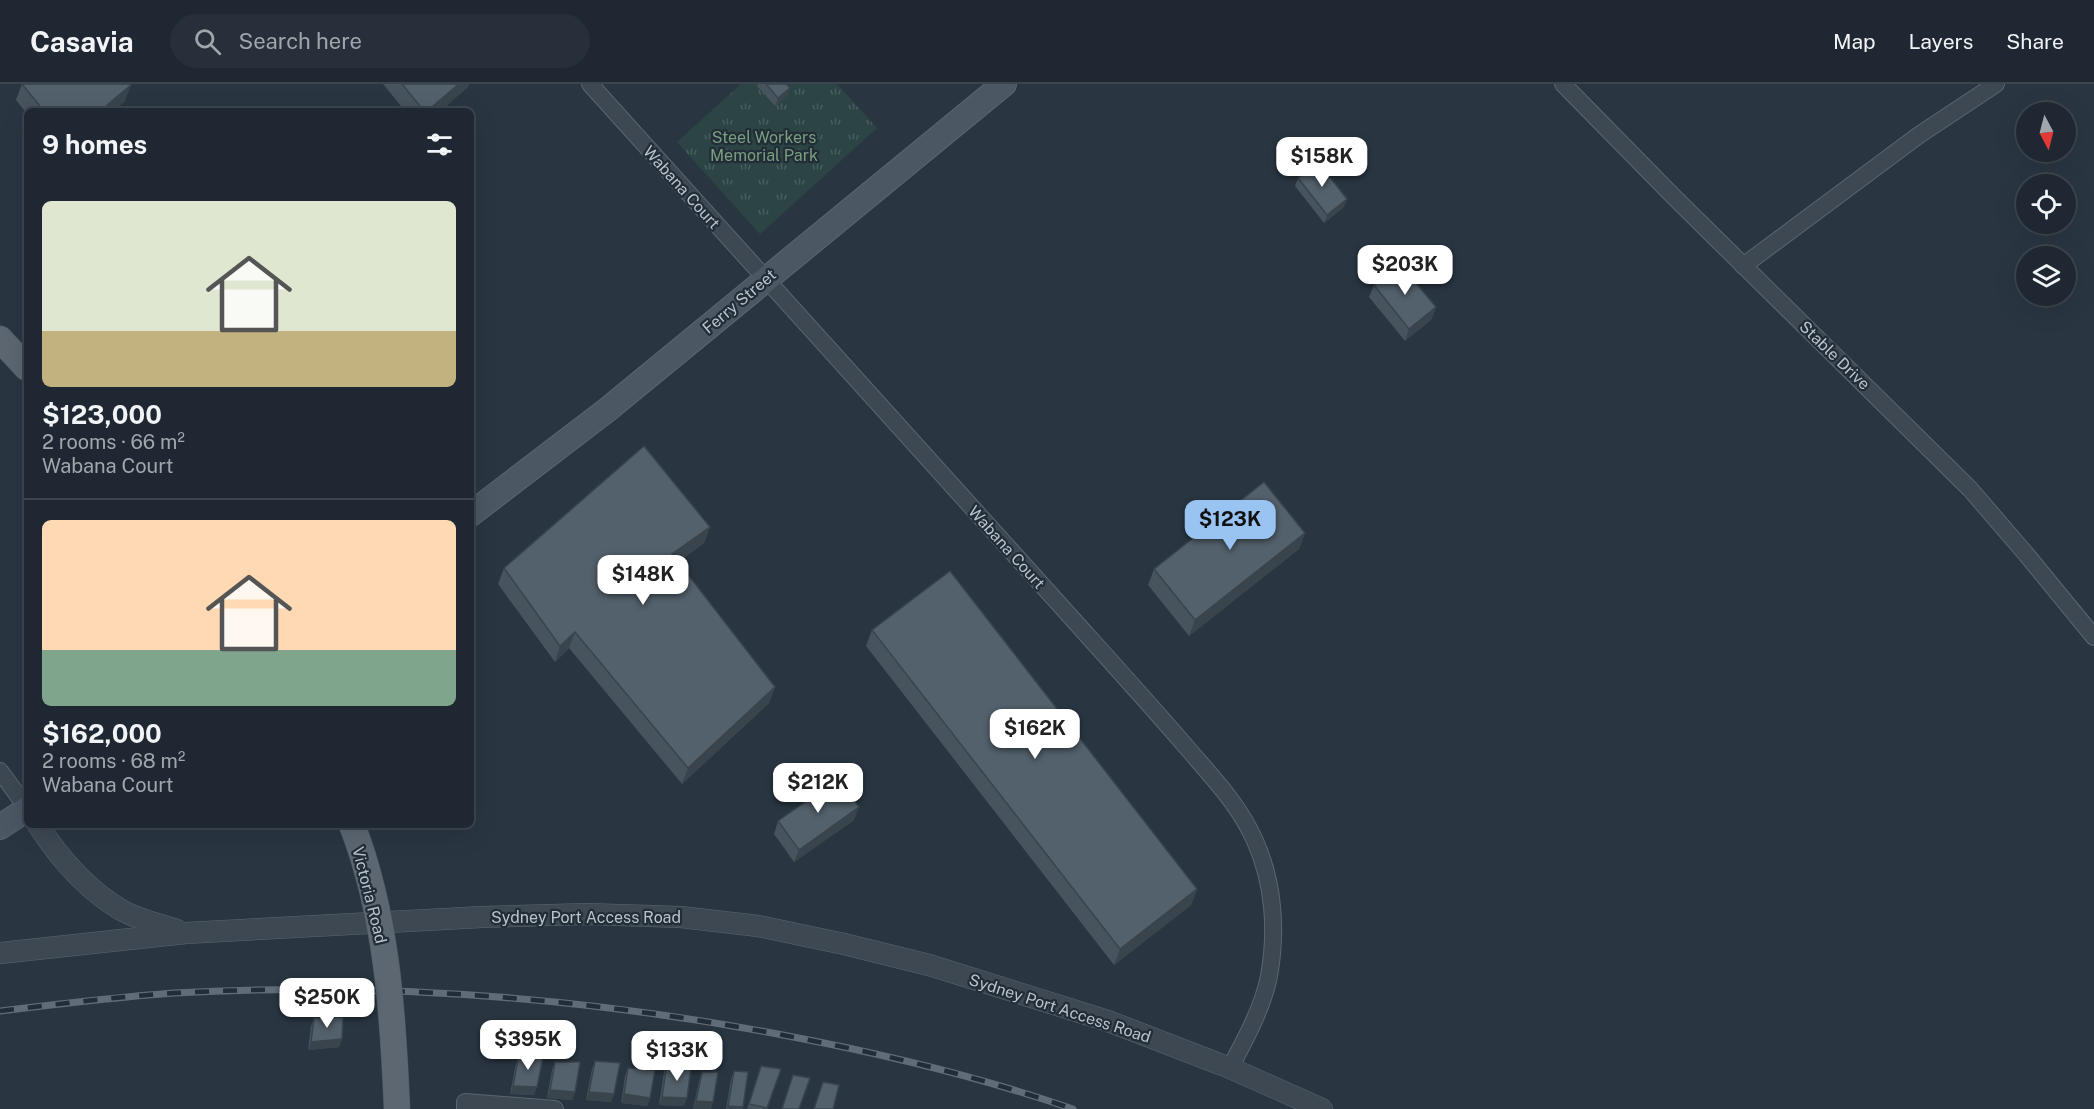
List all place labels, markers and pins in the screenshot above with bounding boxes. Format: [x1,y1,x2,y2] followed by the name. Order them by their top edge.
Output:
[1280,137,1364,188] pin: $158K
[1363,245,1447,296] pin: $203K
[1188,500,1272,551] pin: $123K
[601,555,685,606] pin: $148K
[993,709,1077,760] pin: $162K
[776,763,860,814] pin: $212K
[285,978,369,1029] pin: $250K
[486,1020,570,1071] pin: $395K
[635,1031,719,1082] pin: $133K

